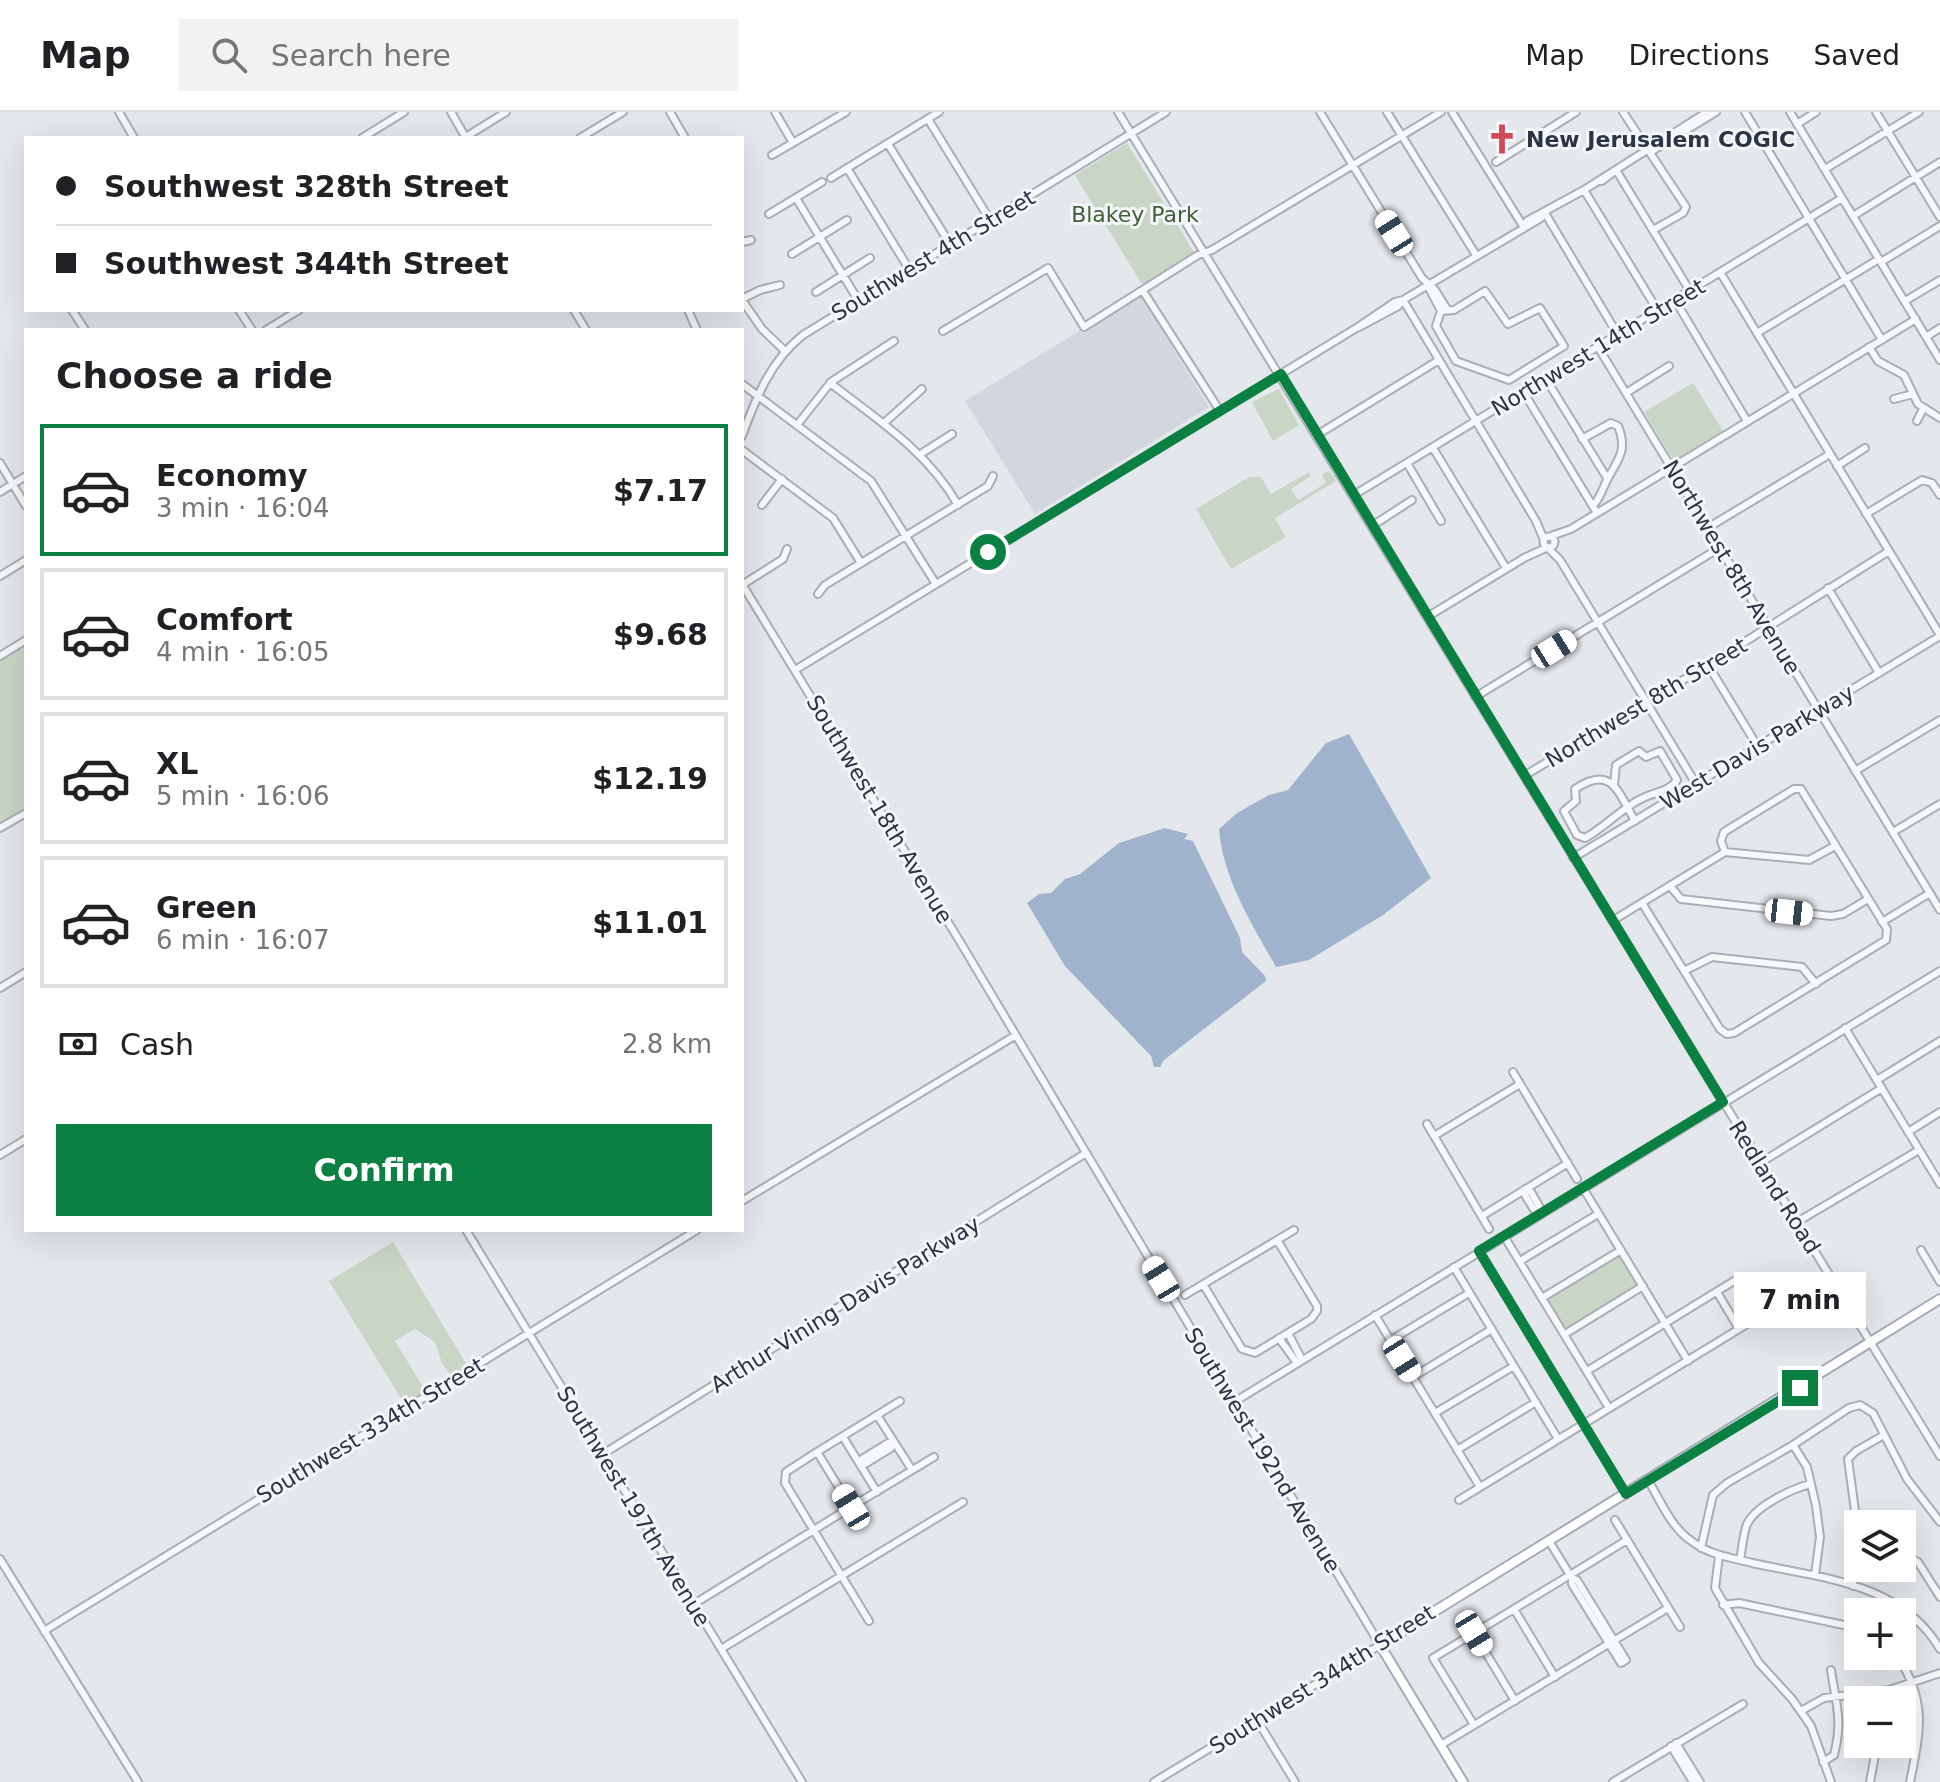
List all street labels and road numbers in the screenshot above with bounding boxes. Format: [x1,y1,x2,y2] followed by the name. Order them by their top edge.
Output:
[827,185,1040,326] street label: Southwest 4th Street
[1487,274,1710,421] street label: Northwest 14th Street
[1658,456,1805,679] street label: Northwest 8th Avenue
[1541,632,1752,773] street label: Northwest 8th Street
[1656,680,1858,815] street label: West Davis Parkway
[801,691,958,928] street label: Southwest 18th Avenue
[1724,1116,1825,1258] street label: Redland Road
[706,1211,984,1398] street label: Arthur Vining Davis Parkway
[1179,1323,1346,1577] street label: Southwest 192nd Avenue
[252,1352,489,1508] street label: Southwest 334th Street
[552,1382,715,1631] street label: Southwest 197th Avenue
[1205,1599,1440,1759] street label: Southwest 344th Street

